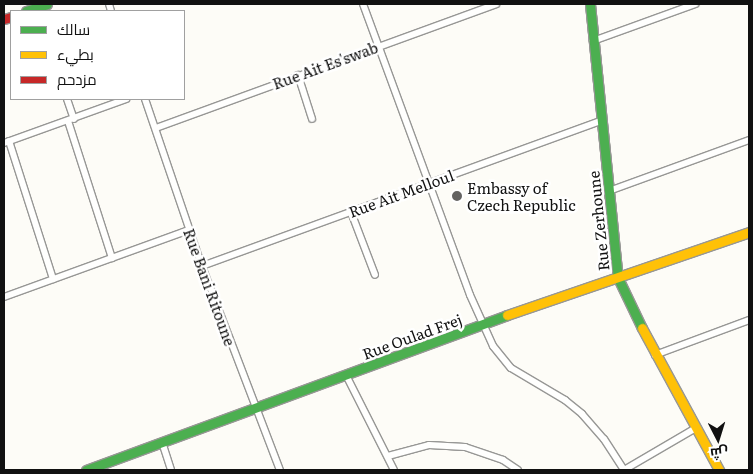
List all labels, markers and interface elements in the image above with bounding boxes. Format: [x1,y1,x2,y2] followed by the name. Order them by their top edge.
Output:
[10,10,185,100] legend
[57,17,90,40] text: سالك
[270,38,380,92] street label: Rue Ait Es'swab
[57,42,94,65] text: بطيء
[57,67,97,90] text: مزدحم
[346,166,456,220] street label: Rue Ait Melloul
[584,170,612,272] street label: Rue Zerhoune
[467,178,576,213] place label: Embassy of Czech Republic
[451,190,463,202] marker: Embassy of Czech Republic
[180,226,240,348] street label: Rue Bani Ritoune
[360,310,464,362] street label: Rue Oulad Frej
[693,414,743,464] north arrow
[709,443,729,465] text: ش

